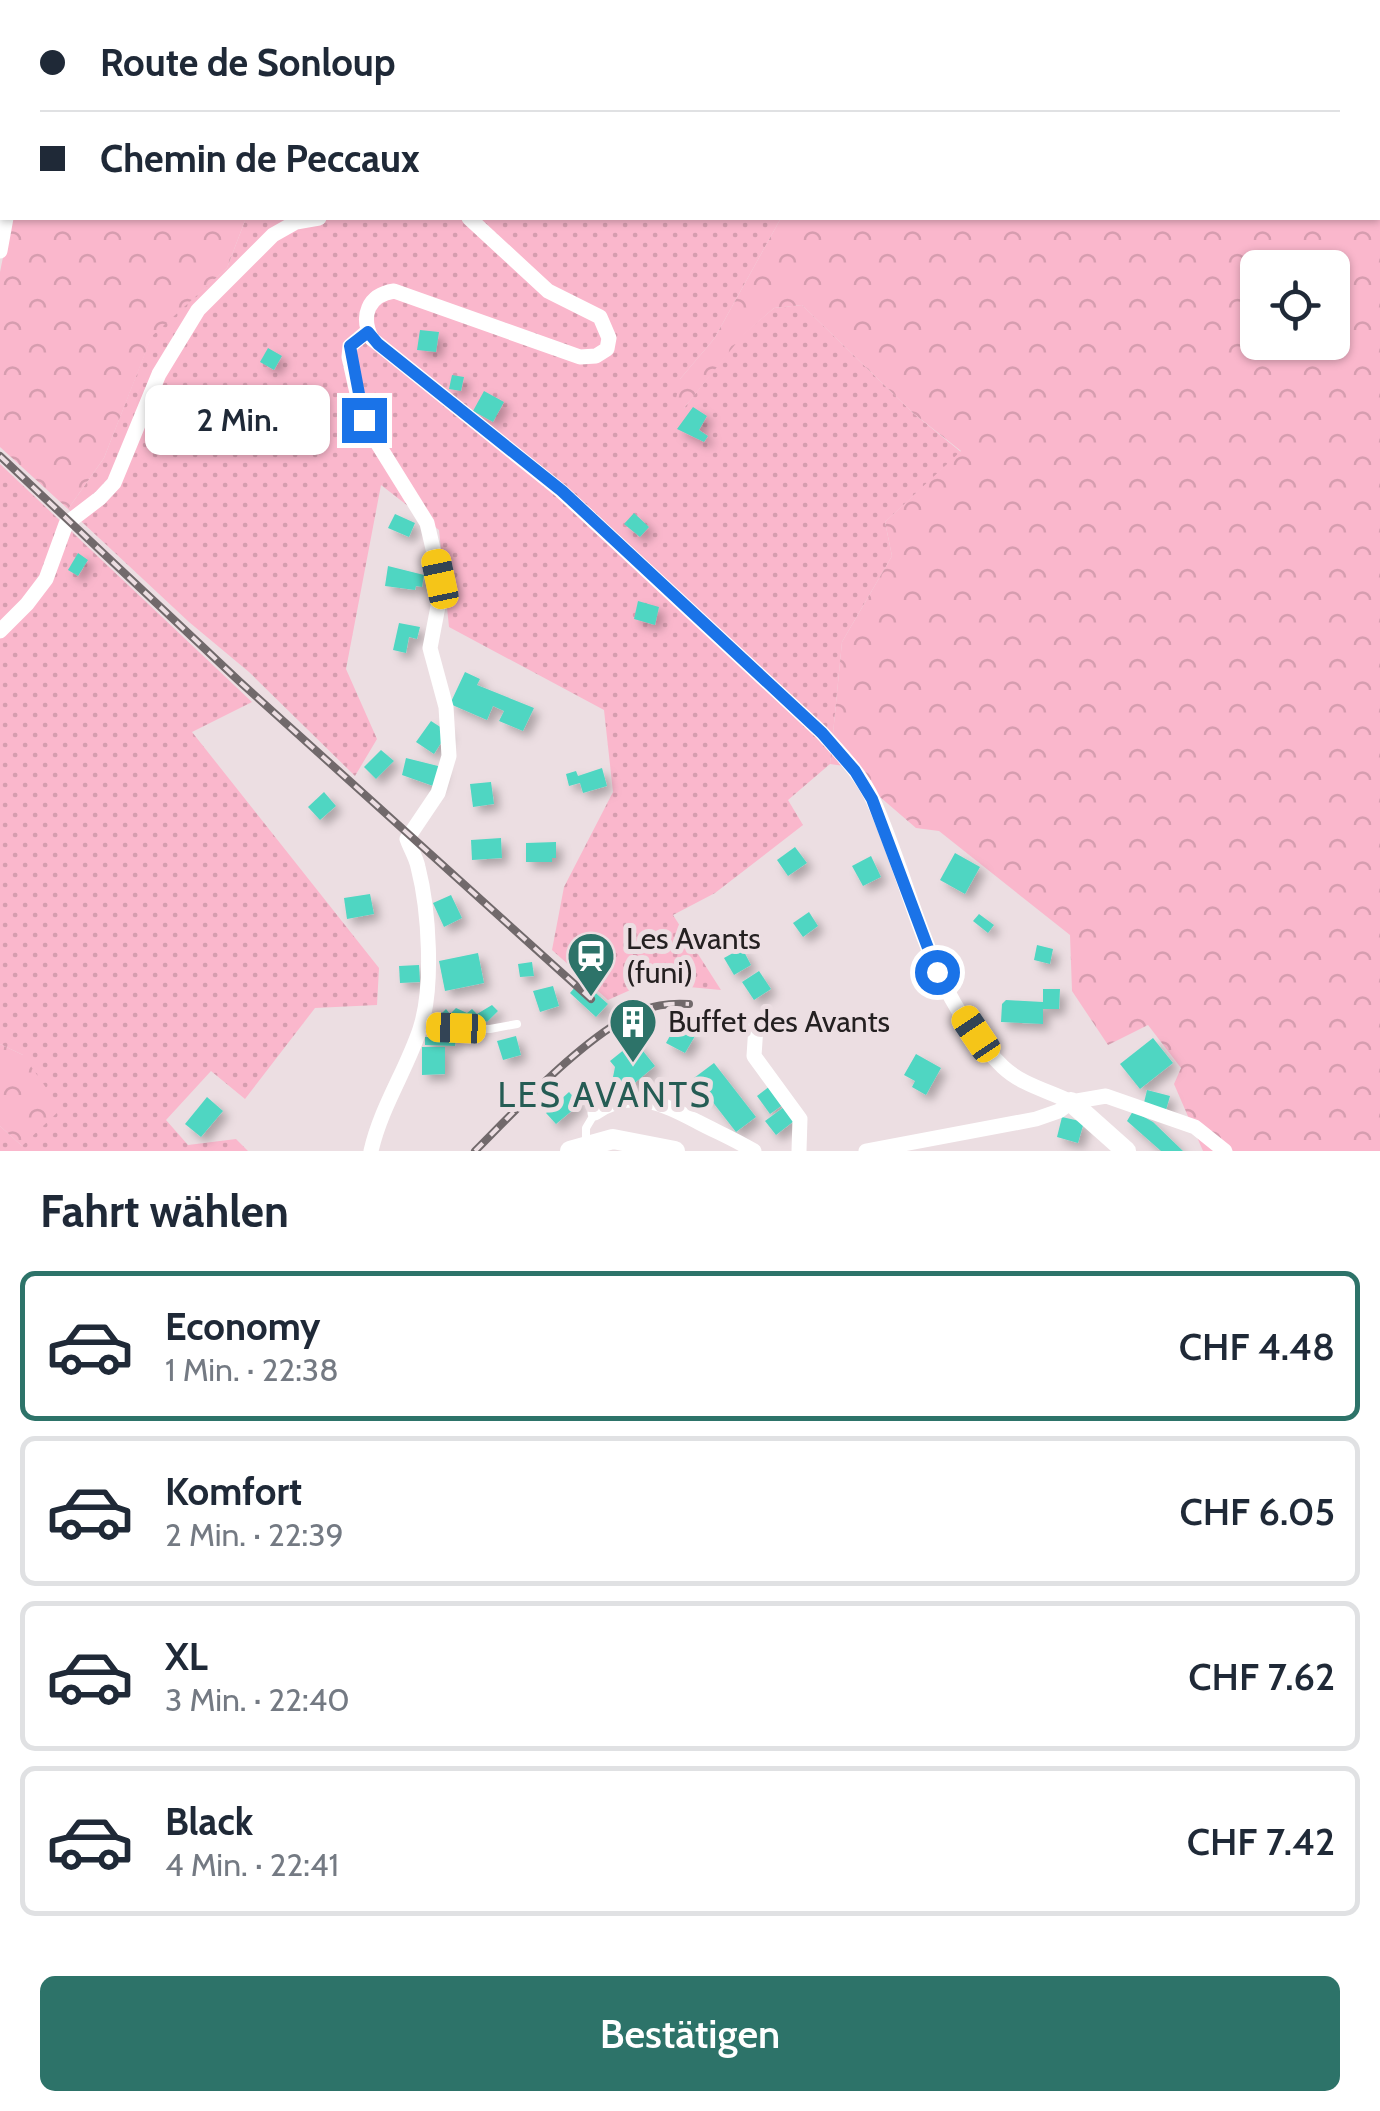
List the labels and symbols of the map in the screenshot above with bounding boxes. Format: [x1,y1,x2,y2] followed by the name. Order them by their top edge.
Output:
[144,385,329,455] callout: 2 Min.
[342,398,387,443] route end
[419,547,461,611] car
[626,920,761,991] place label: Les Avants (funi)
[565,930,617,998] station icon: Les Avants (funi)
[915,950,960,995] route start
[607,996,659,1064] building icon: Buffet des Avants
[947,1001,1005,1067] car
[668,1003,890,1040] place label: Buffet des Avants
[425,1012,487,1044] car
[497,1073,713,1116] district label: LES AVANTS

